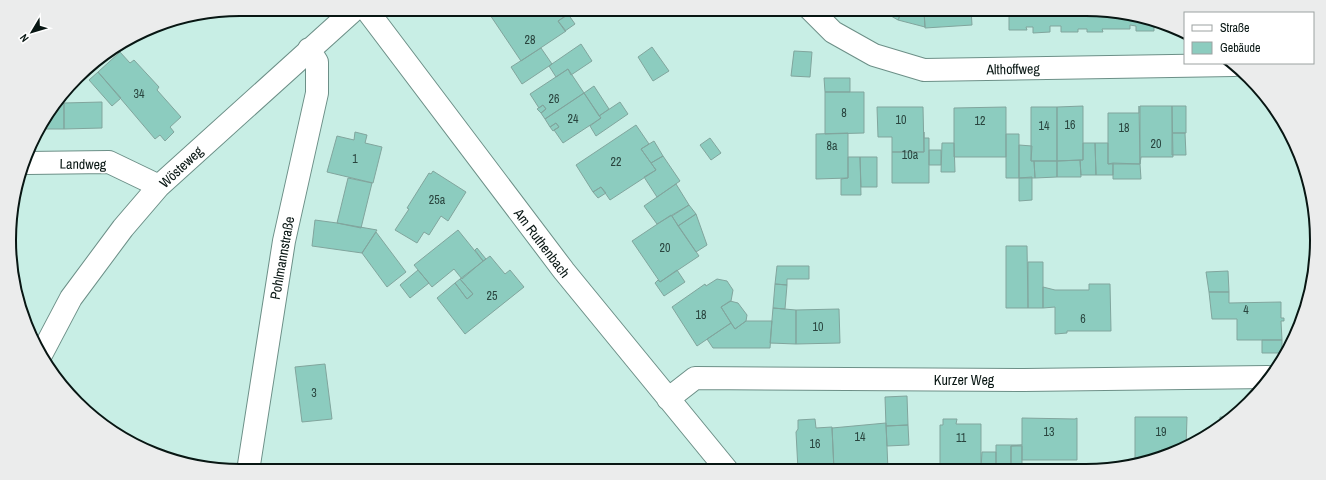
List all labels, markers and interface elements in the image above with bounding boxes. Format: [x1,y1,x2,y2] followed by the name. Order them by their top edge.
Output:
[12,12,52,52] north arrow
[1184,12,1314,64] legend
[1220,20,1250,36] text: Straße
[17,31,32,45] text: N
[525,32,535,48] house number: 28
[1220,40,1261,56] text: Gebäude
[985,60,1040,78] street label: Althoffweg
[134,86,145,102] house number: 34
[549,91,559,107] house number: 26
[841,105,847,121] house number: 8
[568,111,579,127] house number: 24
[896,112,906,128] house number: 10
[975,113,985,129] house number: 12
[1065,117,1075,133] house number: 16
[1039,118,1050,134] house number: 14
[1119,120,1129,136] house number: 18
[1151,136,1161,152] house number: 20
[827,138,838,154] house number: 8a
[155,142,207,192] street label: Wösteweg
[902,147,919,163] house number: 10a
[352,151,358,167] house number: 1
[611,154,621,170] house number: 22
[60,155,107,173] street label: Landweg
[429,192,446,208] house number: 25a
[509,204,574,281] street label: Am Ruthenbach
[266,215,298,301] street label: Pohlmannstraße
[660,240,670,256] house number: 20
[487,288,498,304] house number: 25
[1243,302,1249,318] house number: 4
[696,307,706,323] house number: 18
[1080,311,1086,327] house number: 6
[813,319,823,335] house number: 10
[934,371,995,389] street label: Kurzer Weg
[311,385,317,401] house number: 3
[1044,424,1054,440] house number: 13
[1156,424,1166,440] house number: 19
[855,429,866,445] house number: 14
[956,430,967,446] house number: 11
[810,436,820,452] house number: 16

